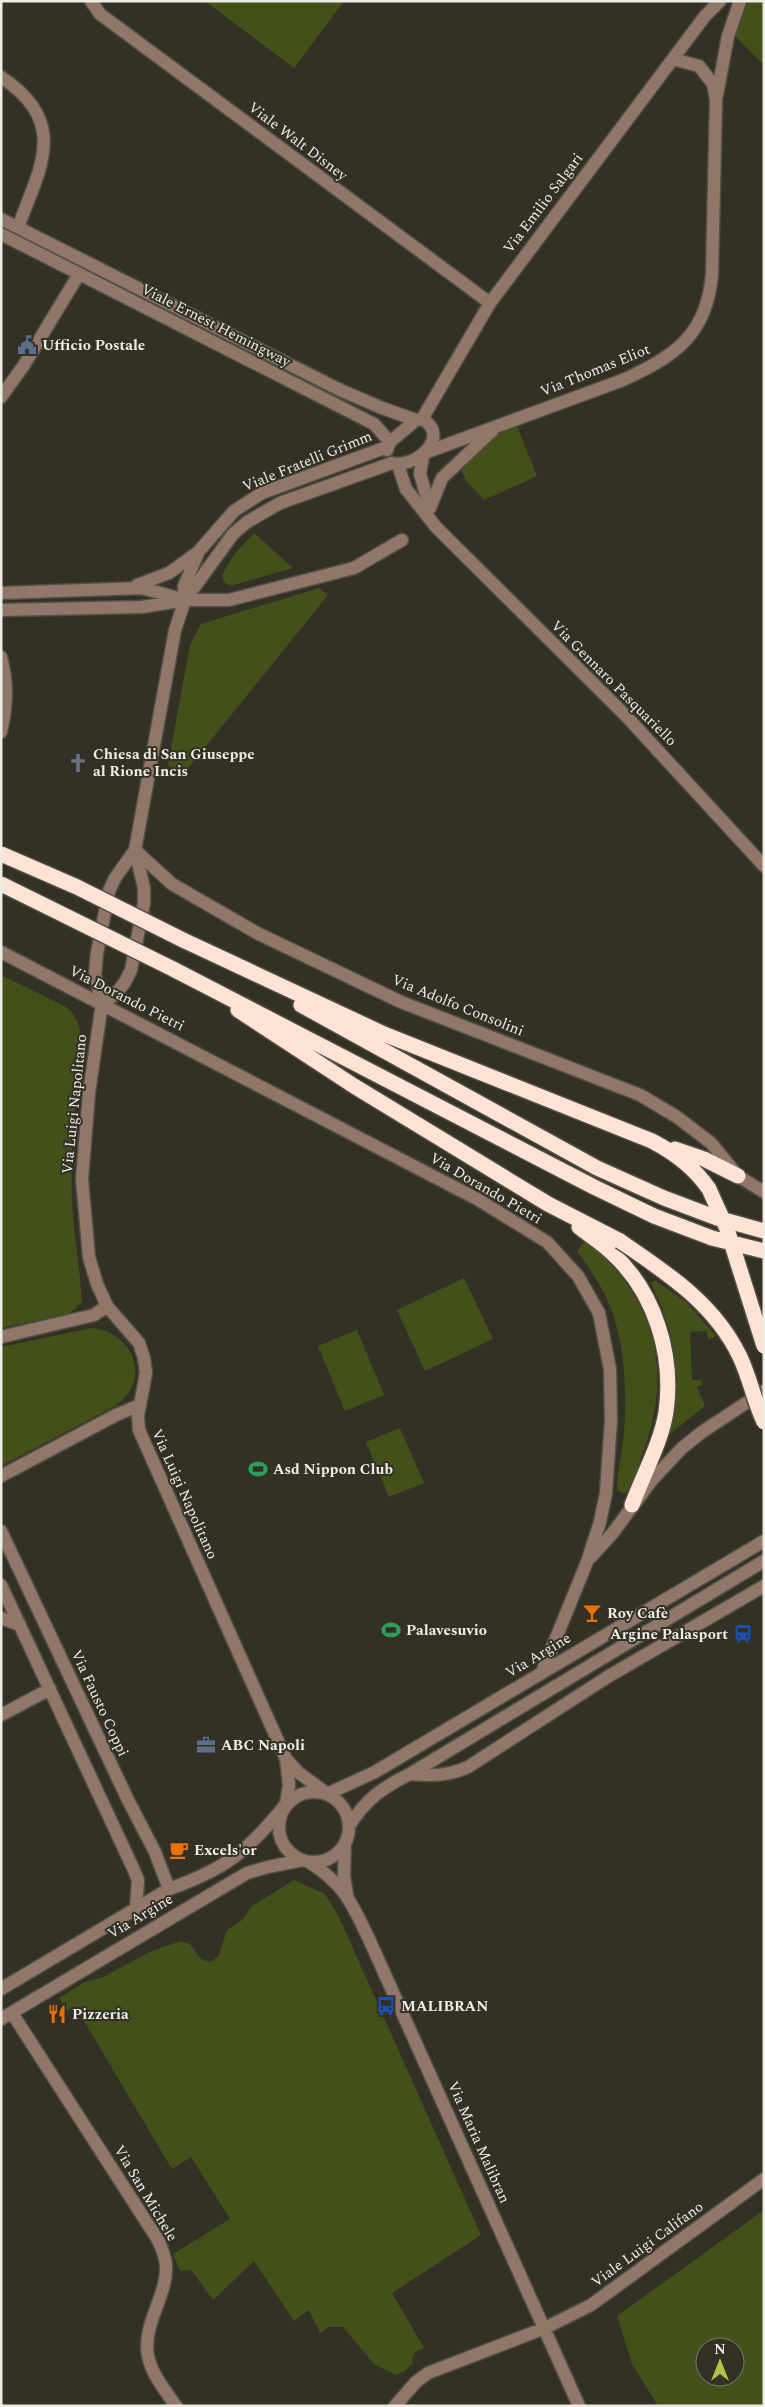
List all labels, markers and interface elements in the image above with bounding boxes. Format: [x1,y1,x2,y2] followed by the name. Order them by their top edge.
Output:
[243,96,353,187] street label: Viale Walt Disney
[498,148,589,259] street label: Via Emilio Salgari
[137,278,295,374] street label: Viale Ernest Hemingway
[16,334,38,356] public building icon: Ufficio Postale
[42,334,145,357] place label: Ufficio Postale
[537,338,654,403] street label: Via Thomas Eliot
[239,425,376,498] street label: Viale Fratelli Grimm
[545,615,682,752] street label: Via Gennaro Pasquariello
[93,743,255,783] place label: Chiesa di San Giuseppe al Rione Incis
[67,752,89,774] church icon: Chiesa di San Giuseppe al Rione Incis
[65,959,188,1037] street label: Via Dorando Pietri
[388,968,527,1042] street label: Via Adolfo Consolini
[56,1033,93,1175] street label: Via Luigi Napolitano
[425,1147,546,1230] street label: Via Dorando Pietri
[145,1425,224,1563] street label: Via Luigi Napolitano
[247,1458,269,1480] sports icon: Asd Nippon Club
[273,1458,393,1481] place label: Asd Nippon Club
[581,1602,603,1624] bar icon: Roy Cafè
[607,1602,668,1625] place label: Roy Cafè
[380,1619,402,1641] sports icon: Palavesuvio
[406,1619,487,1642] place label: Palavesuvio
[610,1623,728,1646] place label: Argine Palasport
[732,1623,754,1645] station icon: Argine Palasport
[501,1627,575,1684] street label: Via Argine
[65,1646,134,1761] street label: Via Fausto Coppi
[195,1734,217,1756] office icon: ABC Napoli
[221,1734,305,1757] place label: ABC Napoli
[168,1839,190,1861] cafe icon: Excels'or
[194,1839,257,1862] place label: Excels'or
[103,1888,177,1945] street label: Via Argine
[375,1995,397,2017] bus stop icon: MALIBRAN
[401,1995,488,2018] place label: MALIBRAN
[46,2003,68,2025] restaurant icon: Pizzeria
[72,2003,129,2026] place label: Pizzeria
[441,2077,516,2207] street label: Via Maria Malibran
[108,2141,183,2246] street label: Via San Michele
[586,2196,708,2293] street label: Viale Luigi Califano
[695,2337,745,2387] north arrow
[714,2339,726,2360] text: N

